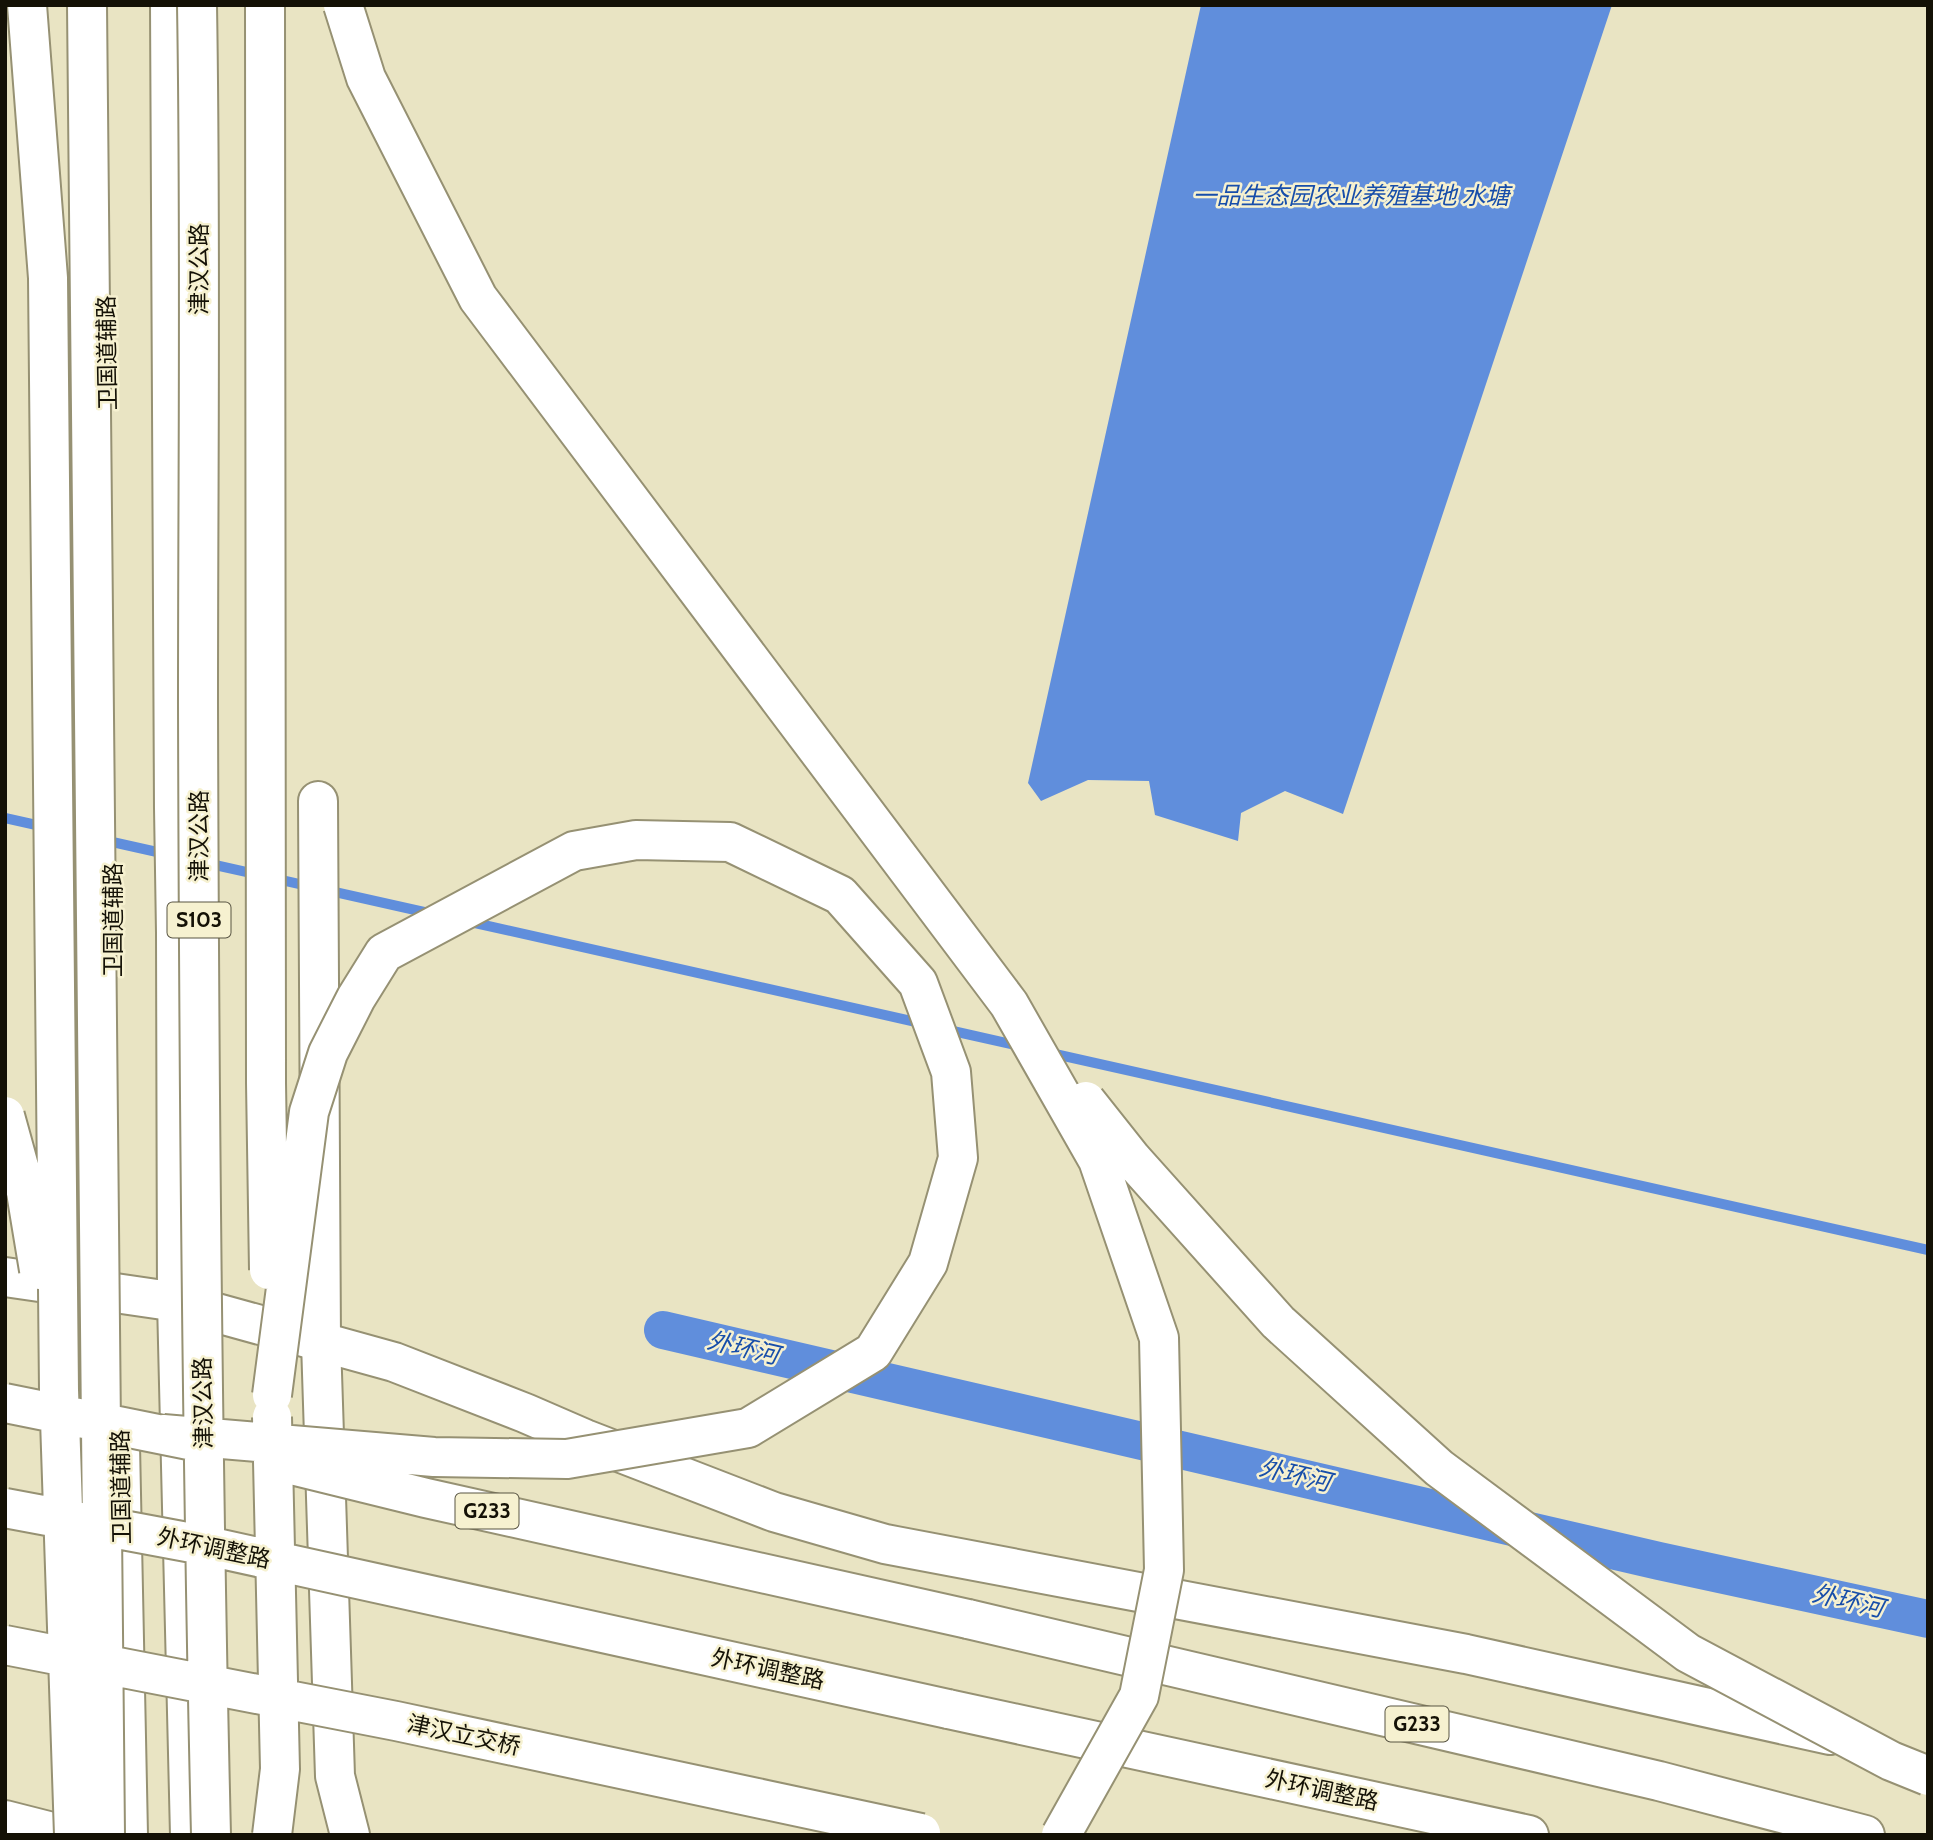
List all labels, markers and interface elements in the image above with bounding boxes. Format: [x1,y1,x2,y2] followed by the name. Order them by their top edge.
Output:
[1193,181,1513,210] water label: 一品生态园农业养殖基地 水塘
[185,223,213,315] street label: 津汉公路
[92,295,122,411] street label: 卫国道辅路
[185,790,213,882] street label: 津汉公路
[99,863,127,978] street label: 卫国道辅路
[168,902,230,937] road number: S103
[705,1325,785,1371] water label: 外环河
[188,1357,218,1449] street label: 津汉公路
[106,1429,136,1545] street label: 卫国道辅路
[1257,1452,1337,1498] water label: 外环河
[456,1494,518,1528] road number: G233
[155,1522,273,1574] street label: 外环调整路
[1810,1578,1890,1624] water label: 外环河
[709,1643,827,1695] street label: 外环调整路
[1386,1706,1448,1742] road number: G233
[405,1709,523,1761] street label: 津汉立交桥
[1263,1764,1381,1816] street label: 外环调整路

